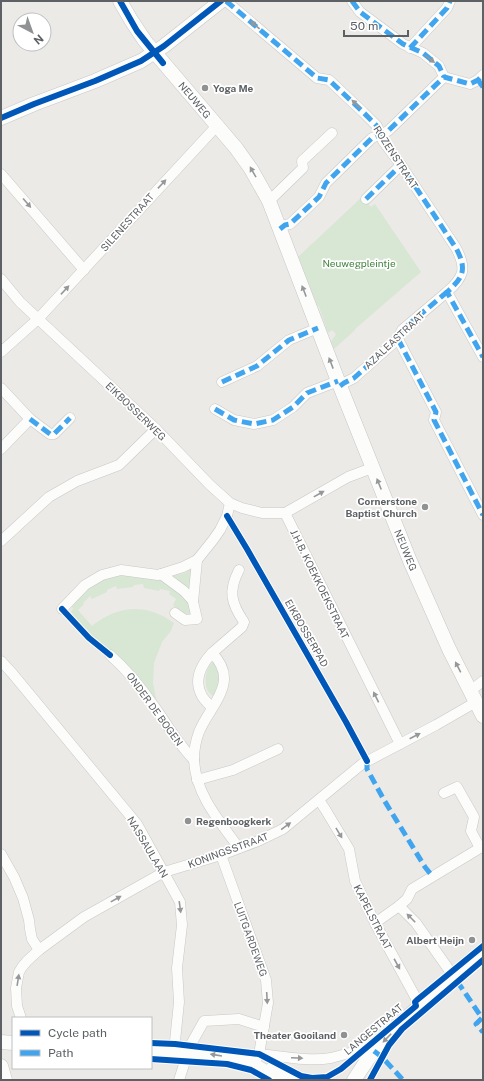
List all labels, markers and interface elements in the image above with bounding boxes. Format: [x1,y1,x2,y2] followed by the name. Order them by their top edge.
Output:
[12,12,52,52] north arrow
[344,12,408,38] scale bar
[350,19,378,33] text: 50 m
[250,20,260,30] one-way arrow
[31,32,46,47] text: N
[425,55,436,63] one-way arrow
[176,79,214,121] street label: NEUWEG
[213,82,254,94] place label: Yoga Me
[200,83,210,93] marker: Yoga Me
[351,100,361,109] one-way arrow
[371,123,421,191] street label: ROZENSTRAAT
[249,166,256,178] one-way arrow
[157,179,167,189] one-way arrow
[98,190,156,253] street label: SILENESTRAAT
[22,198,31,208] one-way arrow
[322,257,396,269] park label: Neuwegpleintje
[60,285,70,295] one-way arrow
[300,285,306,297] one-way arrow
[361,309,427,371] street label: AZALEASTRAAT
[328,356,334,368] one-way arrow
[103,379,169,443] street label: EIKBOSSERWEG
[375,477,381,489] one-way arrow
[313,490,325,497] one-way arrow
[346,495,417,519] place label: Cornerstone Baptist Church
[420,502,430,512] marker: Cornerstone Baptist Church
[288,527,352,641] street label: J.H.B. KOEKKOEKSTRAAT
[392,527,420,573] street label: NEUWEG
[283,597,331,669] street label: EIKBOSSERPAD
[455,661,461,673] one-way arrow
[124,670,186,748] street label: ONDER DE BOGEN
[373,691,379,702] one-way arrow
[409,733,421,740] one-way arrow
[125,814,171,880] street label: NASSAULAAN
[196,815,272,827] place label: Regenboogkerk
[183,816,193,826] marker: Regenboogkerk
[281,822,291,830] one-way arrow
[336,827,343,839] one-way arrow
[186,830,270,870] street label: KONINGSSTRAAT
[351,883,395,952] street label: KAPELSTRAAT
[110,896,122,903] one-way arrow
[232,900,270,978] street label: LUITGARDEWEG
[177,901,183,913] one-way arrow
[407,913,416,923] one-way arrow
[406,934,464,946] place label: Albert Heijn
[467,935,477,945] marker: Albert Heijn
[394,958,401,970] one-way arrow
[15,973,21,986] one-way arrow
[264,992,270,1005] one-way arrow
[341,1001,405,1057] street label: LANGESTRAAT
[12,1017,152,1069] legend
[48,1026,107,1040] text: Cycle path
[254,1029,336,1041] place label: Theater Gooiland
[339,1030,349,1040] marker: Theater Gooiland
[382,1033,392,1043] one-way arrow
[48,1046,74,1060] text: Path
[210,1052,222,1058] one-way arrow
[291,1055,304,1061] one-way arrow

